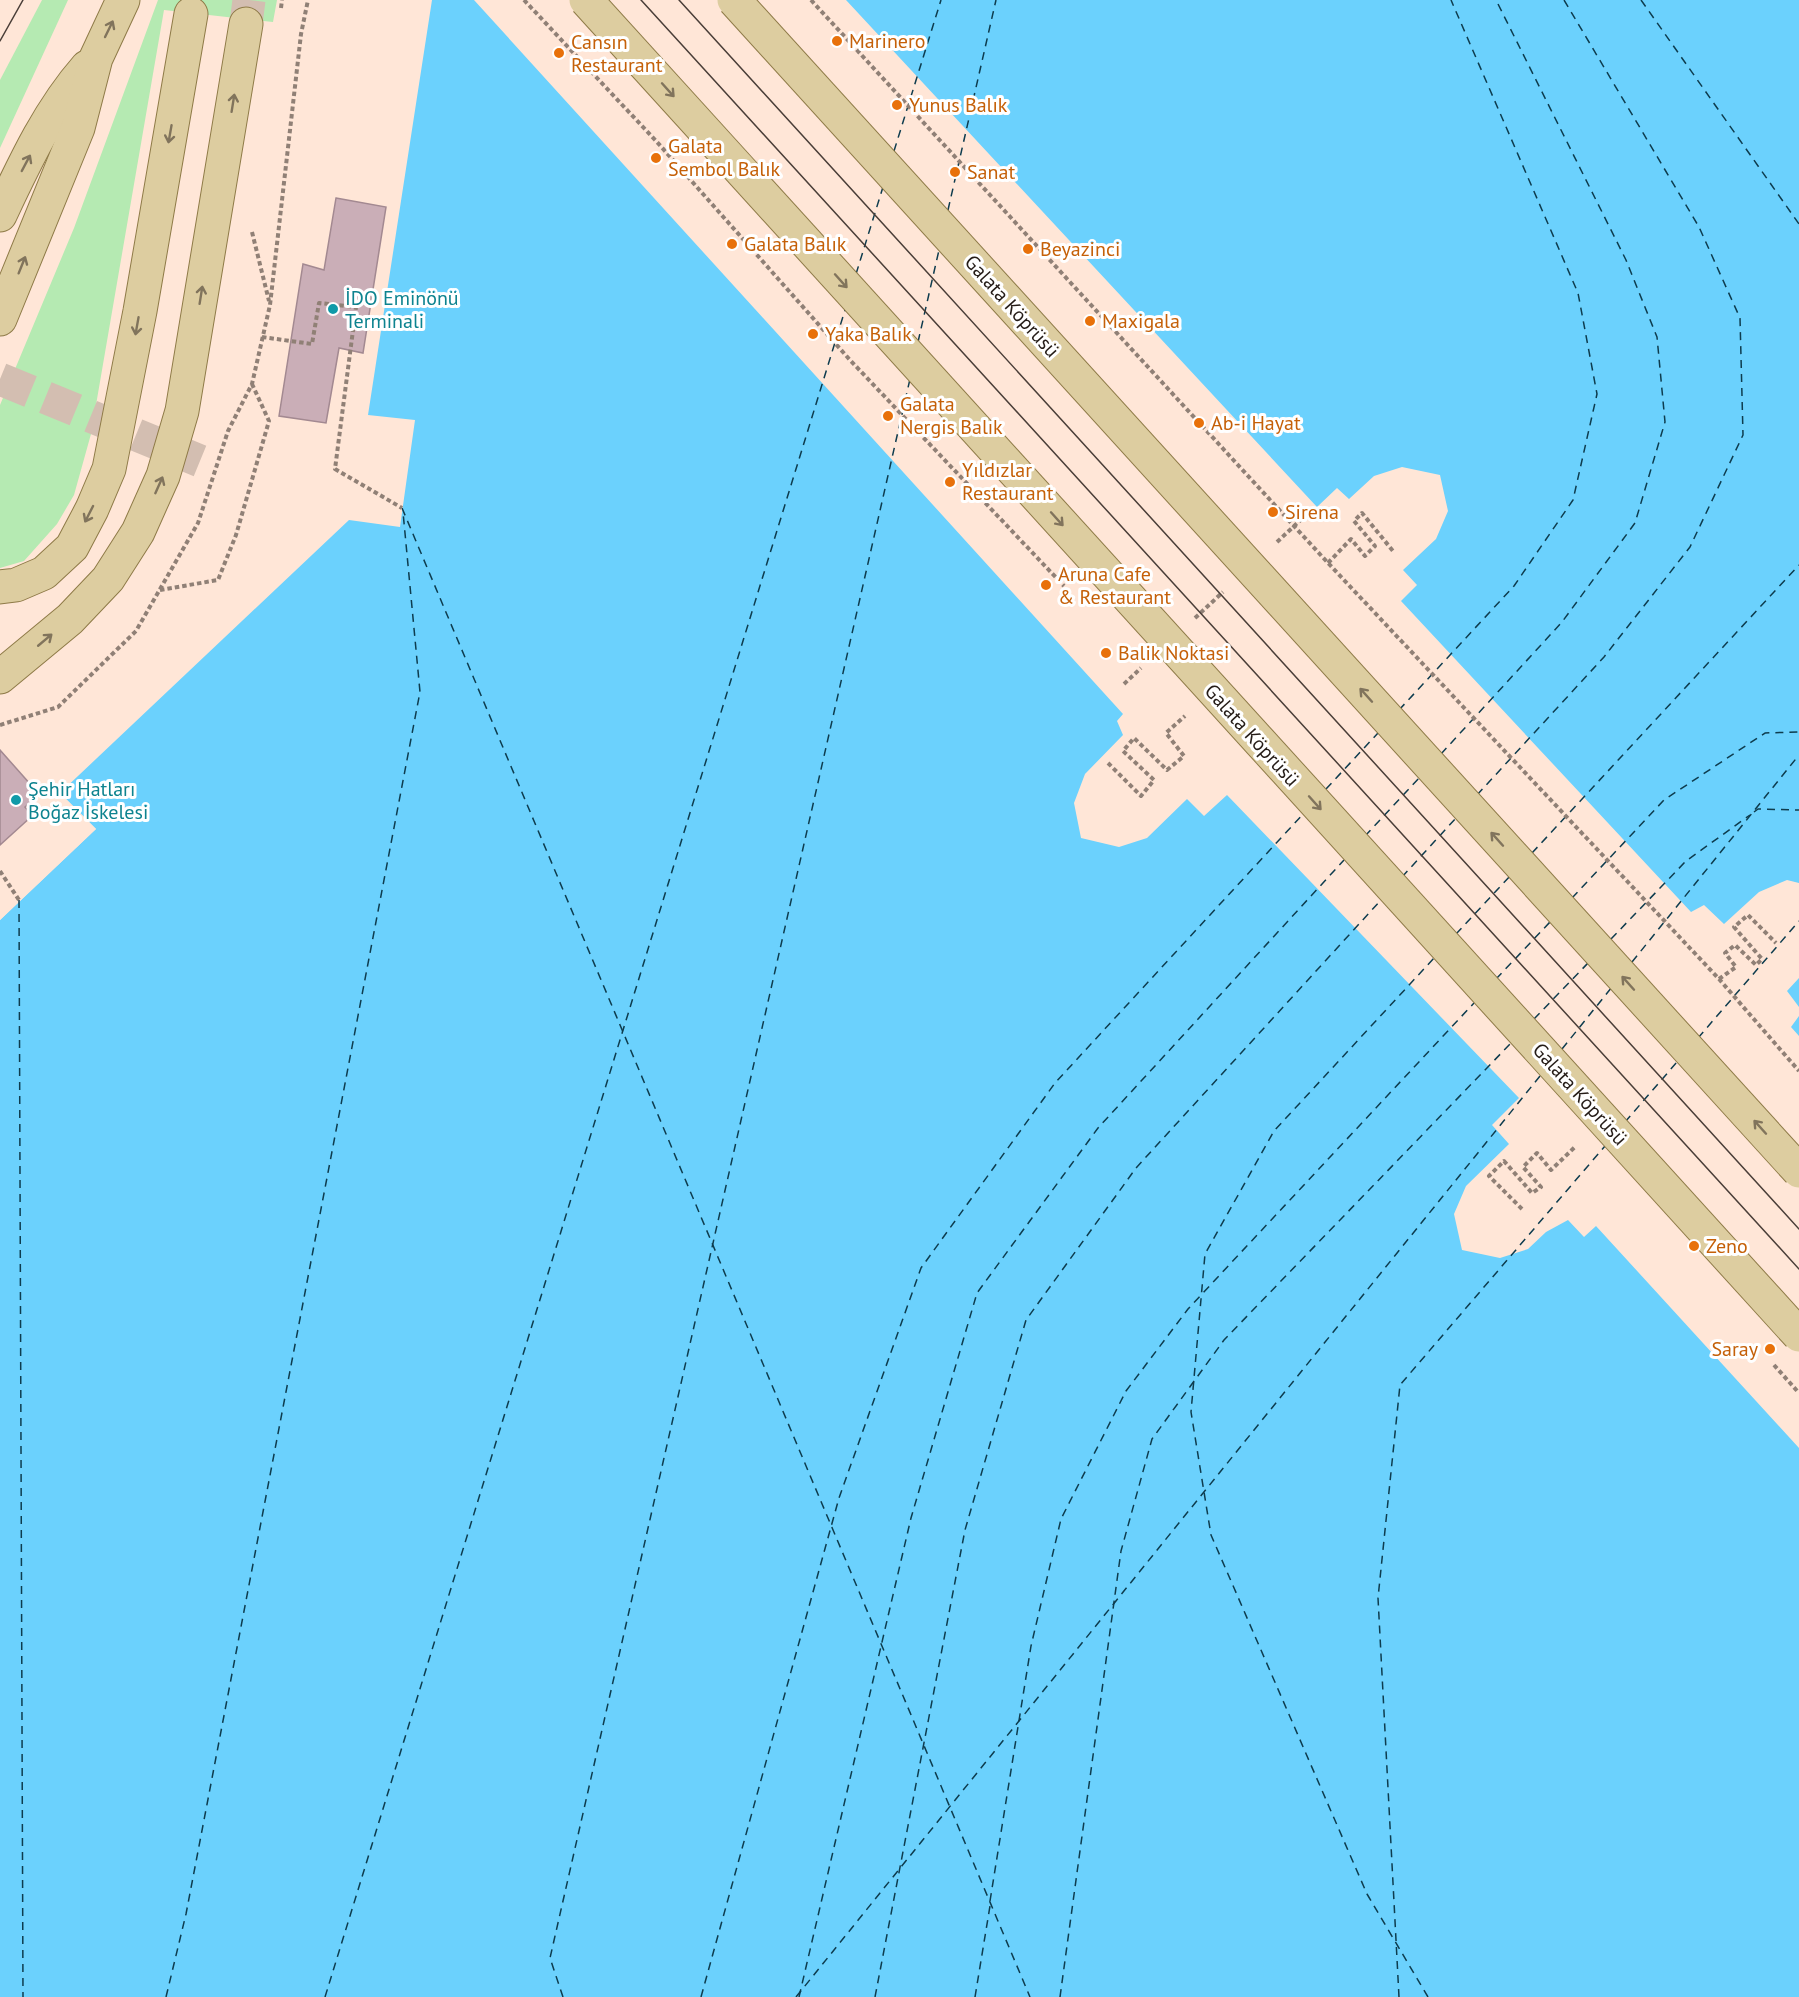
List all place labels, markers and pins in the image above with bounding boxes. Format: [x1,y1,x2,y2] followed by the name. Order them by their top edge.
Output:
[849,28,926,54] place label: Marinero
[571,29,663,78] place label: Cansın Restaurant
[830,34,844,48] marker: Marinero
[552,46,566,60] marker: Cansın Restaurant
[909,92,1008,118] place label: Yunus Balık
[890,98,904,112] marker: Yunus Balık
[668,133,781,182] place label: Galata Sembol Balık
[649,151,663,165] marker: Galata Sembol Balık
[967,159,1015,185] place label: Sanat
[948,165,962,179] marker: Sanat
[744,231,847,257] place label: Galata Balık
[1040,236,1120,262] place label: Beyazinci
[725,237,739,251] marker: Galata Balık
[1021,242,1035,256] marker: Beyazinci
[345,285,459,334] place label: İDO Eminönü Terminali
[326,302,340,316] marker: İDO Eminönü Terminali
[1102,308,1180,334] place label: Maxigala
[1083,314,1097,328] marker: Maxigala
[825,321,912,347] place label: Yaka Balık
[806,327,820,341] marker: Yaka Balık
[900,391,1003,440] place label: Galata Nergis Balık
[881,409,895,423] marker: Galata Nergis Balık
[1211,410,1301,436] place label: Ab-i Hayat
[1192,416,1206,430] marker: Ab-i Hayat
[962,457,1054,506] place label: Yıldızlar Restaurant
[943,475,957,489] marker: Yıldızlar Restaurant
[1285,499,1339,525] place label: Sirena
[1266,505,1280,519] marker: Sirena
[1058,561,1171,610] place label: Aruna Cafe & Restaurant
[1039,578,1053,592] marker: Aruna Cafe & Restaurant
[1118,640,1229,666] place label: Balik Noktasi
[1099,646,1113,660] marker: Balik Noktasi
[28,776,148,825] place label: Şehir Hatları Boğaz İskelesi
[9,793,23,807] marker: Şehir Hatları Boğaz İskelesi
[1706,1233,1748,1259] place label: Zeno
[1687,1239,1701,1253] marker: Zeno
[1711,1336,1759,1362] place label: Saray
[1763,1342,1777,1356] marker: Saray

